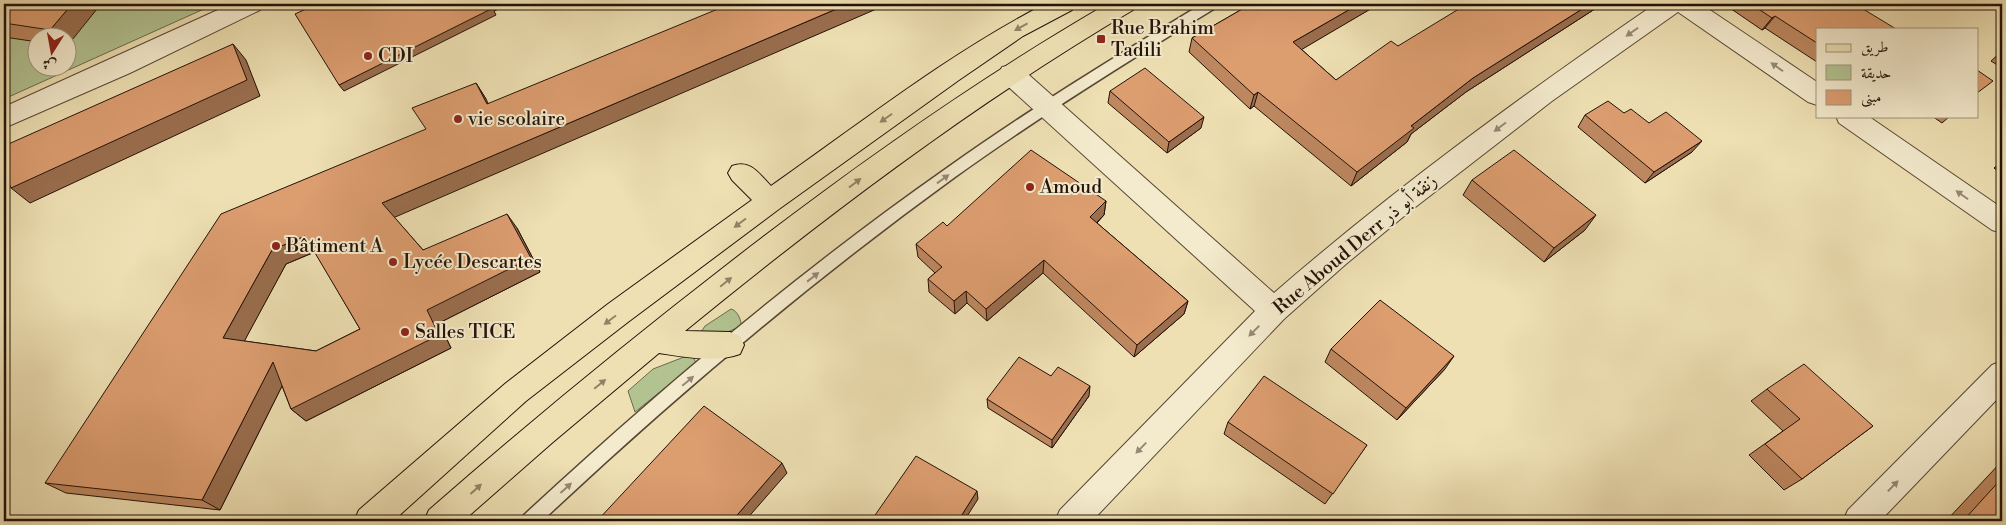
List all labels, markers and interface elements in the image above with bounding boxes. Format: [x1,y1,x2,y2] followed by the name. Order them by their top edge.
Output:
[1111,16,1214,62] place label: Rue Brahim Tadili
[1014,23,1029,31] one-way arrow
[1625,27,1639,37] one-way arrow
[28,28,78,78] north arrow
[1816,28,1978,118] legend
[1095,33,1107,45] marker: Rue Brahim Tadili
[1861,38,1888,57] text: طريق
[378,44,413,68] place label: CDI
[362,50,374,62] marker: CDI
[41,54,58,74] text: ش
[1770,62,1784,72] one-way arrow
[1861,64,1891,83] text: حديقة
[1861,88,1881,108] text: مبنى
[467,107,565,131] place label: vie scolaire
[452,113,464,125] marker: vie scolaire
[880,113,893,123] one-way arrow
[1493,122,1507,132] one-way arrow
[1268,168,1442,320] street label: Rue Aboud Derr زنقة أبو ذر
[936,174,950,184] one-way arrow
[1039,175,1102,199] place label: Amoud
[848,178,862,188] one-way arrow
[1024,181,1036,193] marker: Amoud
[1955,190,1969,200] one-way arrow
[734,217,747,228] one-way arrow
[285,234,384,258] place label: Bâtiment A
[270,240,282,252] marker: Bâtiment A
[403,250,542,274] place label: Lycée Descartes
[387,256,399,268] marker: Lycée Descartes
[806,272,820,282] one-way arrow
[720,276,733,287] one-way arrow
[604,314,617,325] one-way arrow
[415,320,515,344] place label: Salles TICE
[1248,325,1260,337] one-way arrow
[399,326,411,338] marker: Salles TICE
[681,375,694,386] one-way arrow
[593,378,606,389] one-way arrow
[1135,441,1147,453] one-way arrow
[1887,481,1899,493] one-way arrow
[560,482,572,494] one-way arrow
[470,483,483,494] one-way arrow

